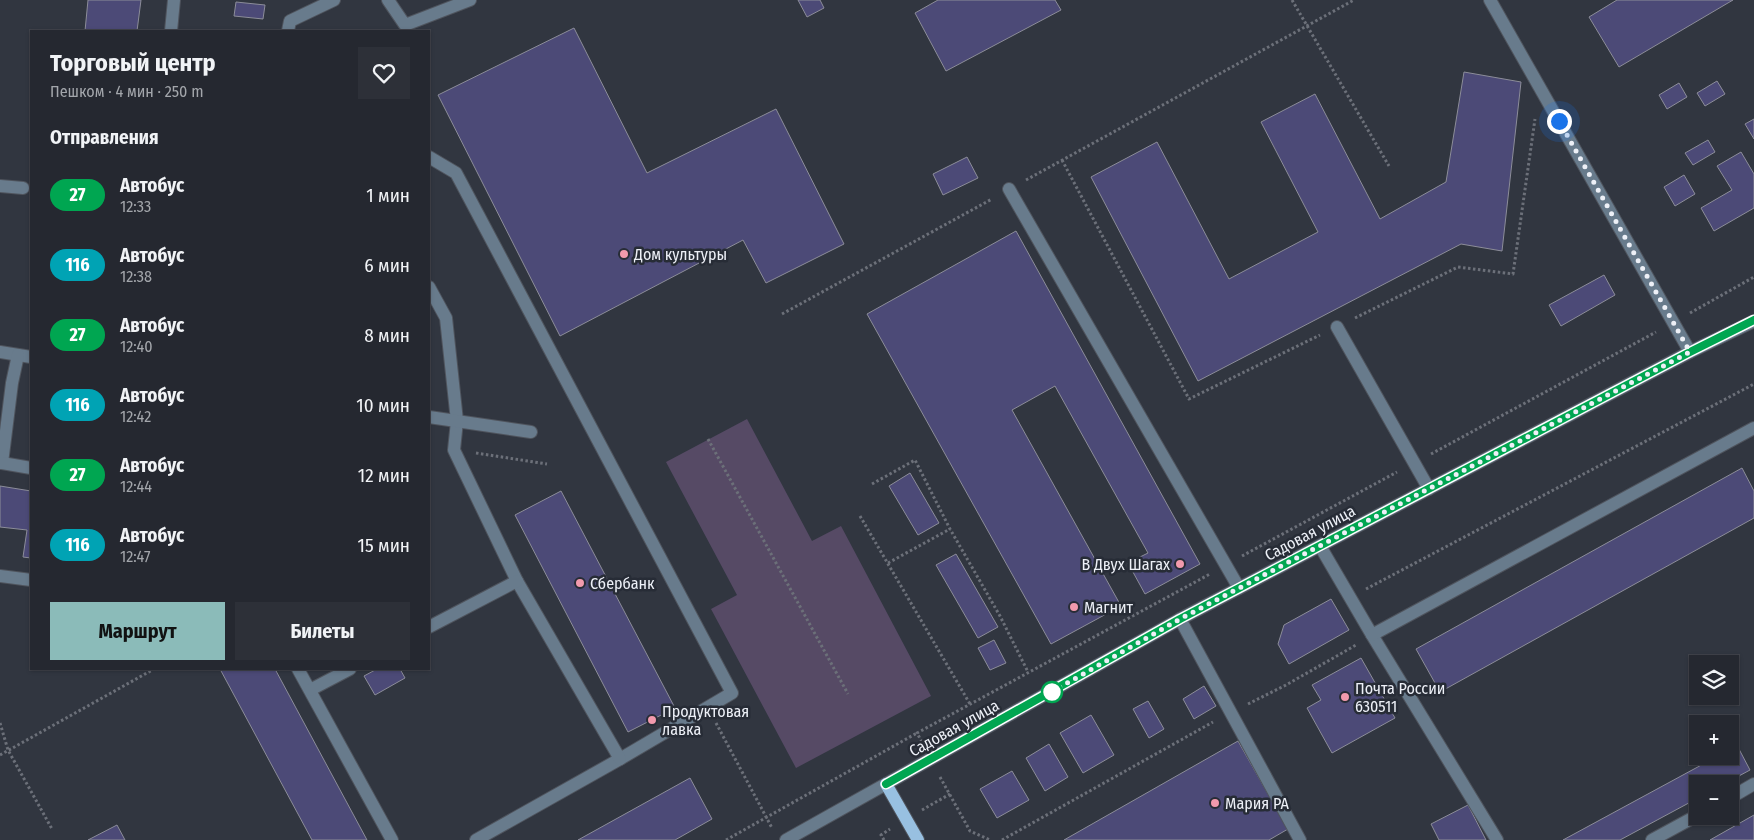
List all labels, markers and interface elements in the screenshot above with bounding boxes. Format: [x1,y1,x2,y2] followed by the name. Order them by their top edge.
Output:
[358,47,410,99] button: heart
[50,49,216,77] text: Торговый центр
[50,82,203,101] text: Пешком · 4 мин · 250 m
[1547,109,1572,134] your location
[50,126,159,149] text: Отправления
[120,174,184,197] text: Автобус
[70,184,85,206] text: 27
[366,184,410,207] text: 1 мин
[120,197,151,216] text: 12:33
[120,244,184,267] text: Автобус
[633,245,727,264] place label: Дом культуры
[618,248,630,260] marker: Дом культуры
[65,254,90,276] text: 116
[364,254,410,277] text: 6 мин
[120,267,152,286] text: 12:38
[120,314,184,337] text: Автобус
[70,324,85,346] text: 27
[364,324,410,347] text: 8 мин
[120,337,153,356] text: 12:40
[120,384,184,407] text: Автобус
[65,394,90,416] text: 116
[356,394,410,417] text: 10 мин
[120,407,151,426] text: 12:42
[120,454,184,477] text: Автобус
[70,464,85,486] text: 27
[358,464,410,487] text: 12 мин
[120,477,152,496] text: 12:44
[1261,501,1359,565] street label: Садовая улица
[120,524,184,547] text: Автобус
[65,534,90,556] text: 116
[358,534,410,557] text: 15 мин
[120,547,151,566] text: 12:47
[1081,555,1170,574] place label: В Двух Шагах
[1174,558,1186,570] marker: В Двух Шагах
[590,574,655,593] place label: Сбербанк
[574,577,586,589] marker: Сбербанк
[1084,598,1134,617] place label: Магнит
[1068,601,1080,613] marker: Магнит
[50,602,225,660] button: Маршрут
[235,602,410,660] button: Билеты
[1689,655,1739,825] map controls
[1689,655,1739,705] button: layers
[1355,679,1445,716] place label: Почта России 630511
[1041,681,1063,703] unlabelled marker
[1339,691,1351,703] marker: Почта России 630511
[906,695,1002,760] street label: Садовая улица
[662,702,749,739] place label: Продуктовая лавка
[646,714,658,726] marker: Продуктовая лавка
[1689,715,1739,765] button: +
[1689,775,1739,825] button: −
[1225,794,1289,813] place label: Мария РА
[1209,797,1221,809] marker: Мария РА

